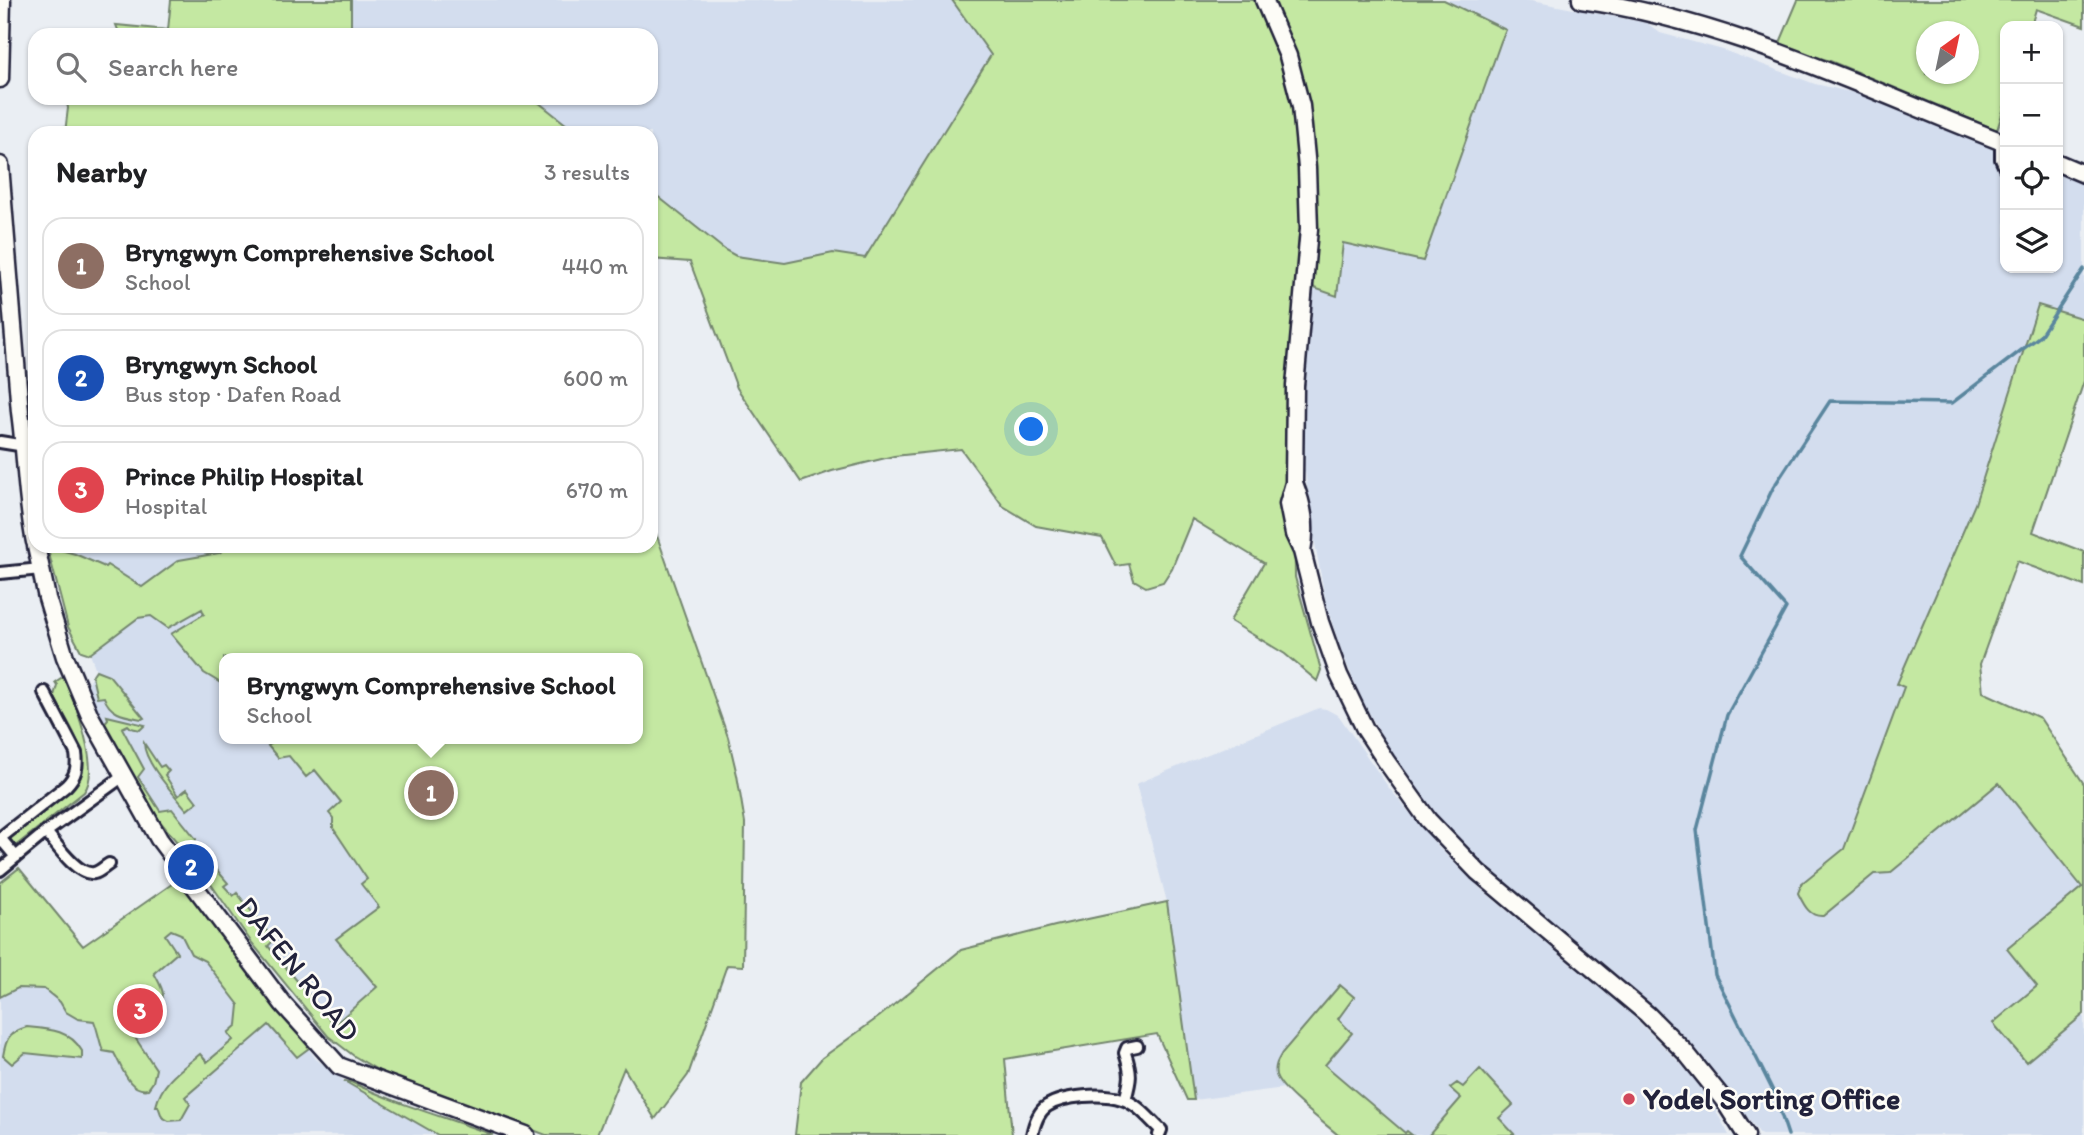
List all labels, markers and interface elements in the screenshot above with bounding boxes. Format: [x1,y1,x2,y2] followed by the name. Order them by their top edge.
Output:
[1916,21,1979,84] north arrow
[2000,21,2063,273] map controls
[2000,21,2063,84] button: +
[28,28,658,105] search box
[52,48,90,86] icon: search
[108,51,238,83] text: Search here
[2000,84,2063,147] button: −
[2000,147,2063,210] button: locate
[56,153,147,190] text: Nearby
[544,158,630,186] text: 3 results
[2000,210,2063,273] button: layers
[125,236,494,268] text: Bryngwyn Comprehensive School
[76,252,86,280] text: 1
[562,252,628,280] text: 440 m
[125,268,190,296] text: School
[125,348,317,380] text: Bryngwyn School
[75,364,87,392] text: 2
[563,364,628,392] text: 600 m
[125,380,341,408] text: Bus stop · Dafen Road
[1014,412,1048,446] your location
[125,460,363,492] text: Prince Philip Hospital
[75,476,87,504] text: 3
[566,476,628,504] text: 670 m
[125,492,207,520] text: Hospital
[219,653,643,744] popup
[246,669,616,701] text: Bryngwyn Comprehensive School
[246,701,312,729] text: School
[408,767,454,819] pin: 1
[168,841,214,893] pin: 2
[229,889,368,1049] street label: DAFEN ROAD
[117,985,163,1037] pin: 3
[1642,1080,1900,1117] place label: Yodel Sorting Office
[1621,1091,1637,1107] marker: Yodel Sorting Office

